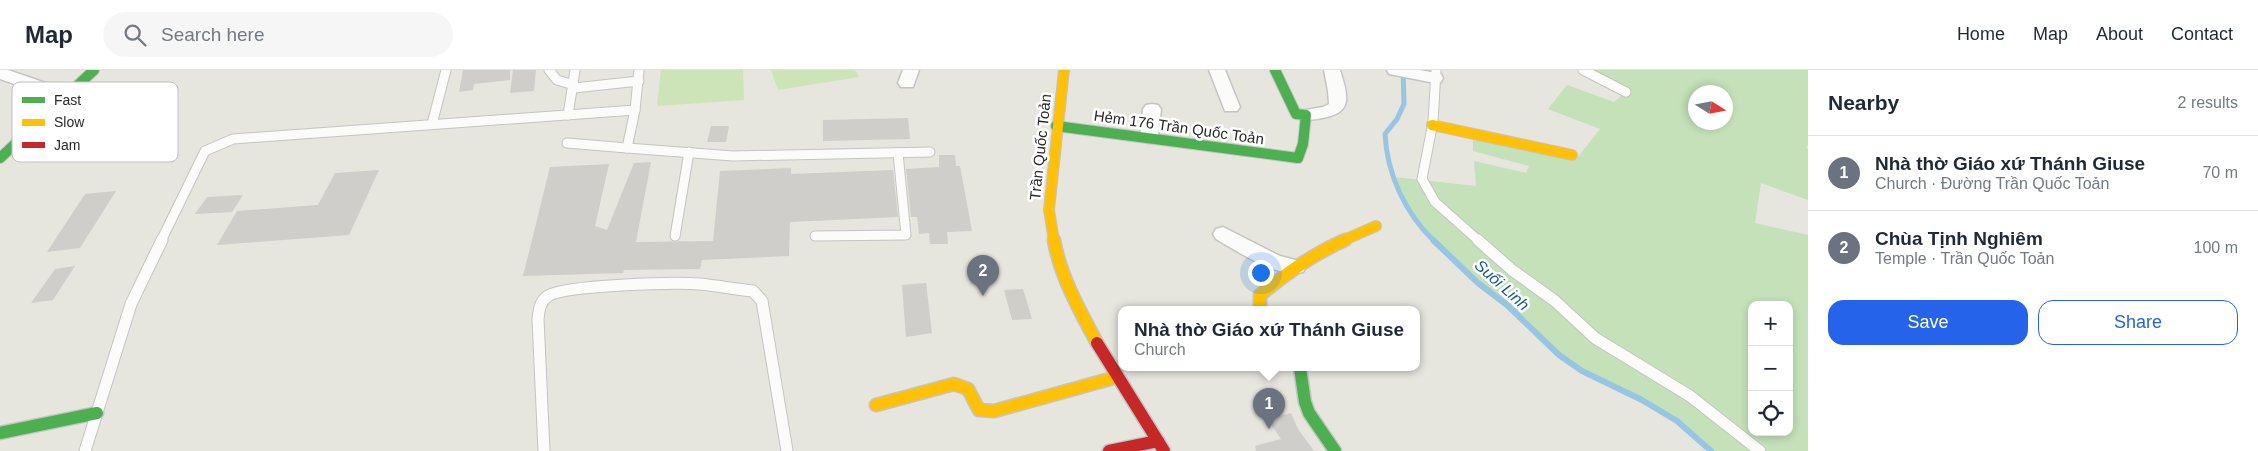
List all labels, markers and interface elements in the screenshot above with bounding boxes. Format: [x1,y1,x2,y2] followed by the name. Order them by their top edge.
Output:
[103,12,453,57] search box
[25,21,73,48] text: Map
[121,21,149,49] icon: search
[161,24,265,45] text: Search here
[1957,24,2005,44] text: Home
[2033,24,2068,44] text: Map
[2096,24,2143,44] text: About
[2171,24,2233,44] text: Contact
[12,82,178,162] legend
[1688,85,1733,130] north arrow
[1828,91,1899,114] text: Nearby
[54,92,81,108] text: Fast
[1026,93,1054,201] street label: Trần Quốc Toản
[2178,94,2238,111] text: 2 results
[1093,107,1265,147] street label: Hẻm 176 Trần Quốc Toản
[54,114,85,130] text: Slow
[54,137,80,153] text: Jam
[1875,153,2145,174] text: Nhà thờ Giáo xứ Thánh Giuse
[1840,164,1848,181] text: 1
[2202,164,2238,181] text: 70 m
[1875,175,2109,192] text: Church · Đường Trần Quốc Toản
[1875,228,2043,249] text: Chùa Tịnh Nghiêm
[1840,239,1848,256] text: 2
[2194,239,2238,256] text: 100 m
[1875,250,2054,267] text: Temple · Trần Quốc Toản
[967,255,999,296] pin: 2
[1472,256,1533,314] water label: Suối Linh
[1248,260,1274,286] your location
[1828,300,2028,345] button: Save
[2038,300,2238,345] button: Share
[1748,301,1793,436] map controls
[1748,301,1793,346] button: +
[1118,306,1420,371] popup
[1134,319,1404,340] text: Nhà thờ Giáo xứ Thánh Giuse
[1134,341,1186,358] text: Church
[1748,346,1793,391] button: −
[1253,388,1285,429] pin: 1
[1748,391,1793,436] button: locate

